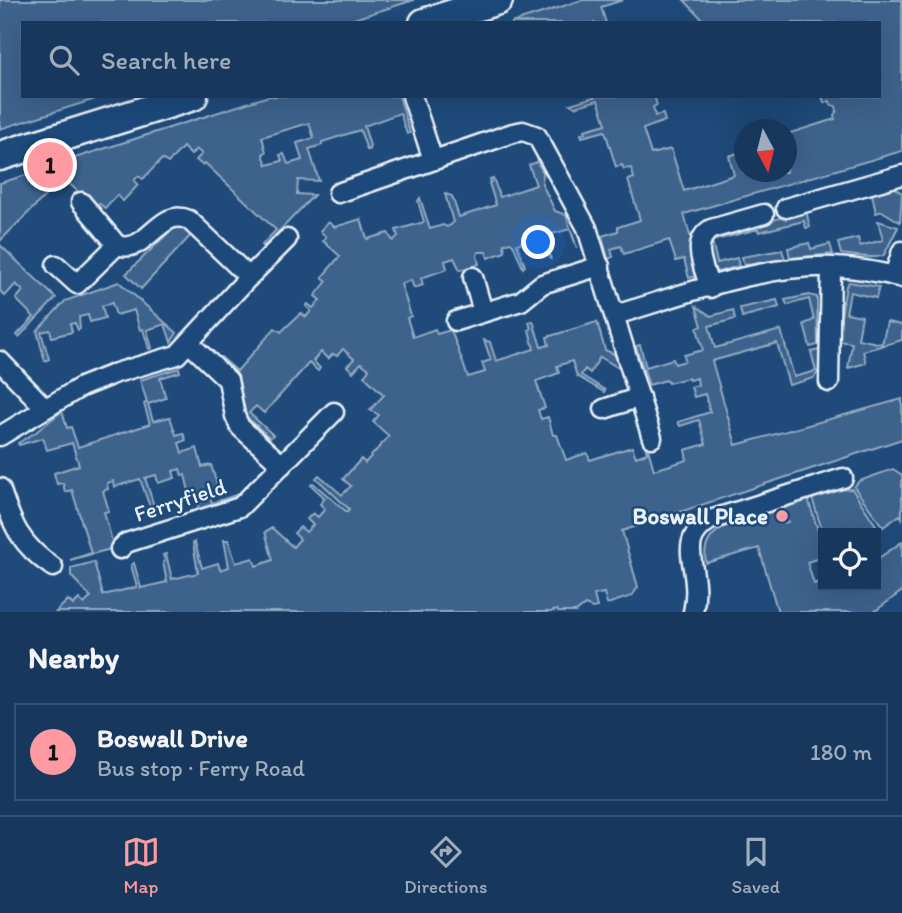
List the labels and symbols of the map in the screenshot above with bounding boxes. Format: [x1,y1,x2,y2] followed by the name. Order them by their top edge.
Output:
[734,119,797,182] north arrow
[27,139,73,191] pin: 1
[521,225,555,259] your location
[130,472,230,528] street label: Ferryfield
[633,502,768,530] place label: Boswall Place
[774,508,790,524] marker: Boswall Place

